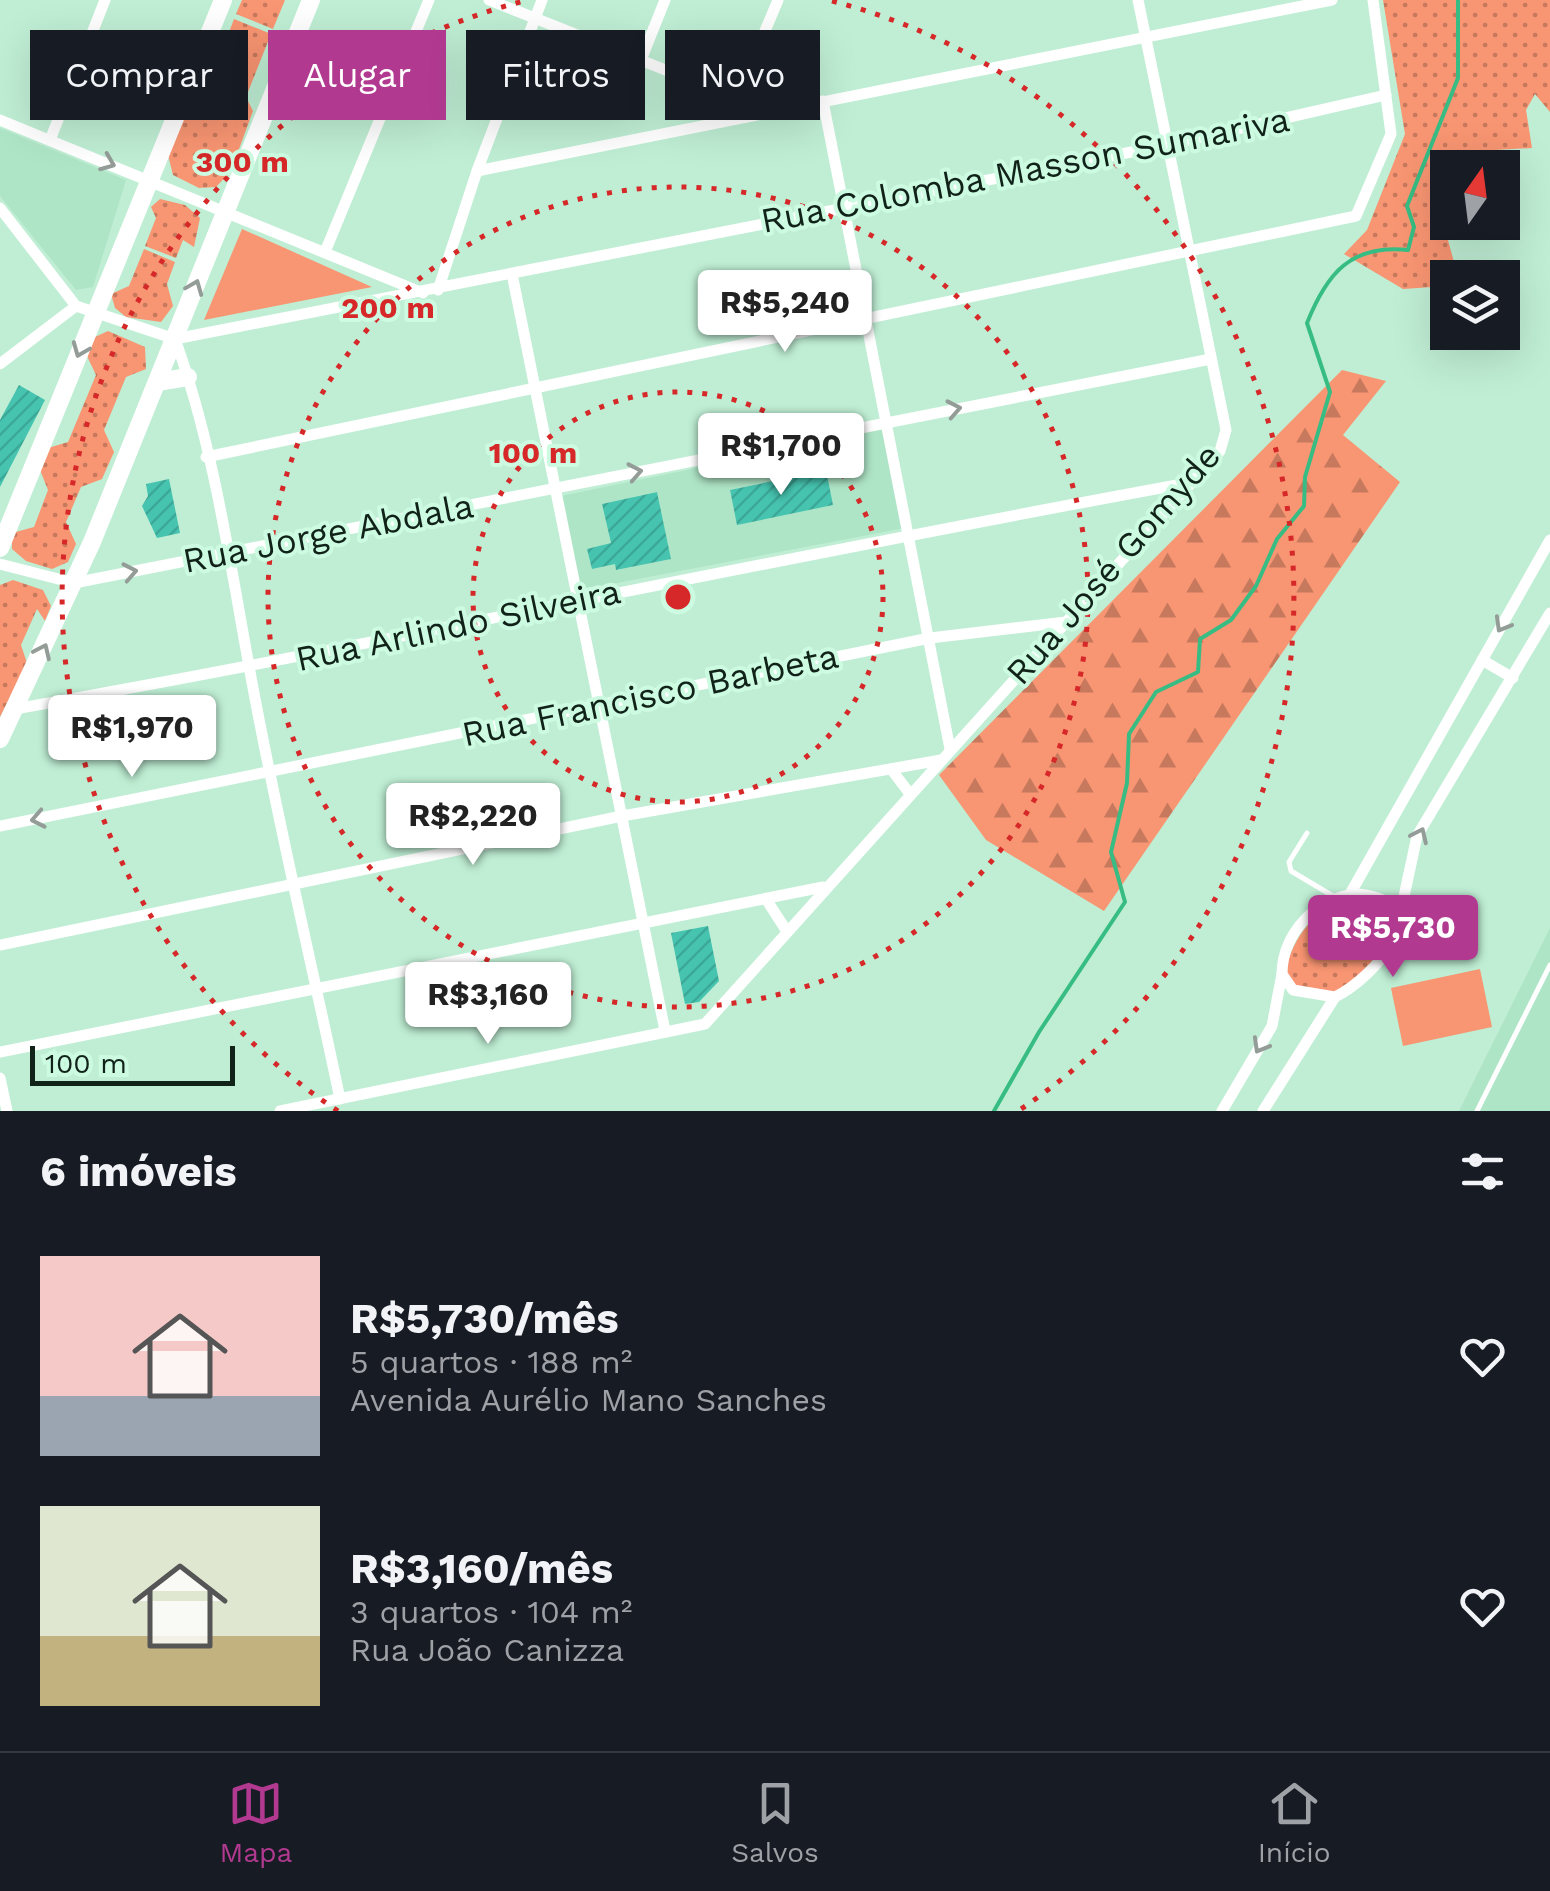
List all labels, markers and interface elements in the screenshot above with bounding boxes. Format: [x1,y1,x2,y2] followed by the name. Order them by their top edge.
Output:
[30,30,248,120] chip: Comprar
[268,30,446,120] chip: Alugar
[466,30,645,120] chip: Filtros
[665,30,820,120] chip: Novo
[757,98,1293,242] street label: Rua Colomba Masson Sumariva
[195,144,289,179] text: 300 m
[1430,150,1520,240] north arrow
[1430,150,1520,350] map controls
[97,151,115,171] one-way arrow
[1430,260,1520,350] button: layers
[693,270,877,355] pin: R$5,240
[183,279,203,296] one-way arrow
[720,283,850,321] text: R$5,240
[341,290,435,325] text: 200 m
[72,340,92,357] one-way arrow
[945,400,962,421] one-way arrow
[689,413,873,498] pin: R$1,700
[720,426,842,464] text: R$1,700
[489,435,577,470] text: 100 m
[997,435,1229,693] street label: Rua José Gomyde
[626,463,643,484] one-way arrow
[179,484,477,582] street label: Rua Jorge Abdala
[121,563,138,584] one-way arrow
[292,570,624,680] street label: Rua Arlindo Silveira
[660,579,696,615] centre of rings
[1494,614,1514,632] one-way arrow
[458,635,842,755] street label: Rua Francisco Barbeta
[30,643,50,661] one-way arrow
[40,695,224,780] pin: R$1,970
[70,708,194,746] text: R$1,970
[381,783,565,868] pin: R$2,220
[408,796,538,834] text: R$2,220
[30,808,46,829] one-way arrow
[1408,827,1428,845] one-way arrow
[1301,895,1485,980] pin: R$5,730
[1330,908,1456,946] text: R$5,730
[396,962,580,1047] pin: R$3,160
[427,975,549,1013] text: R$3,160
[1253,1035,1272,1053] one-way arrow
[30,1041,235,1086] scale bar
[45,1047,127,1080] text: 100 m
[1455,1144,1510,1199] icon: filters
[40,1147,237,1196] text: 6 imóveis
[350,1294,619,1343] text: R$5,730/mês
[120,1296,240,1416] icon: home
[1455,1329,1510,1384] icon: heart
[350,1343,632,1381] text: 5 quartos · 188 m²
[350,1381,827,1419] text: Avenida Aurélio Mano Sanches
[350,1544,613,1593] text: R$3,160/mês
[120,1546,240,1666] icon: home
[1455,1579,1510,1634] icon: heart
[350,1593,633,1631] text: 3 quartos · 104 m²
[350,1631,624,1669] text: Rua João Canizza
[219,1776,292,1869] tab: Mapa
[731,1776,819,1869] tab: Salvos
[1258,1776,1331,1869] tab: Início

